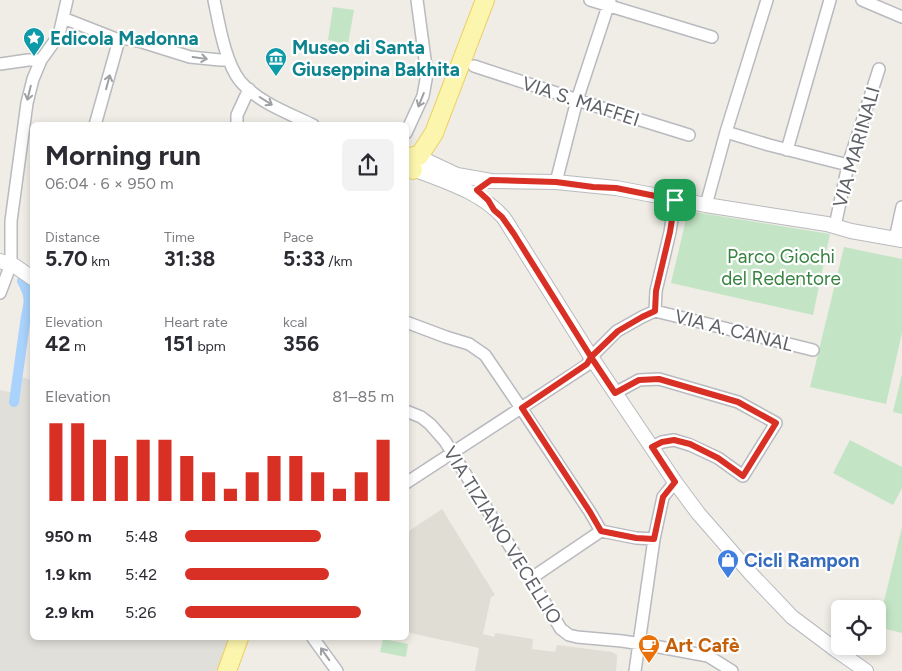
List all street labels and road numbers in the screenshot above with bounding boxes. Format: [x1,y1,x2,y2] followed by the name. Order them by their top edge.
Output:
[519,72,642,131] street label: VIA S. MAFFEI
[828,84,885,210] street label: VIA MARINALI
[672,305,796,356] street label: VIA A. CANAL
[439,442,567,628] street label: VIA TIZIANO VECELLIO

